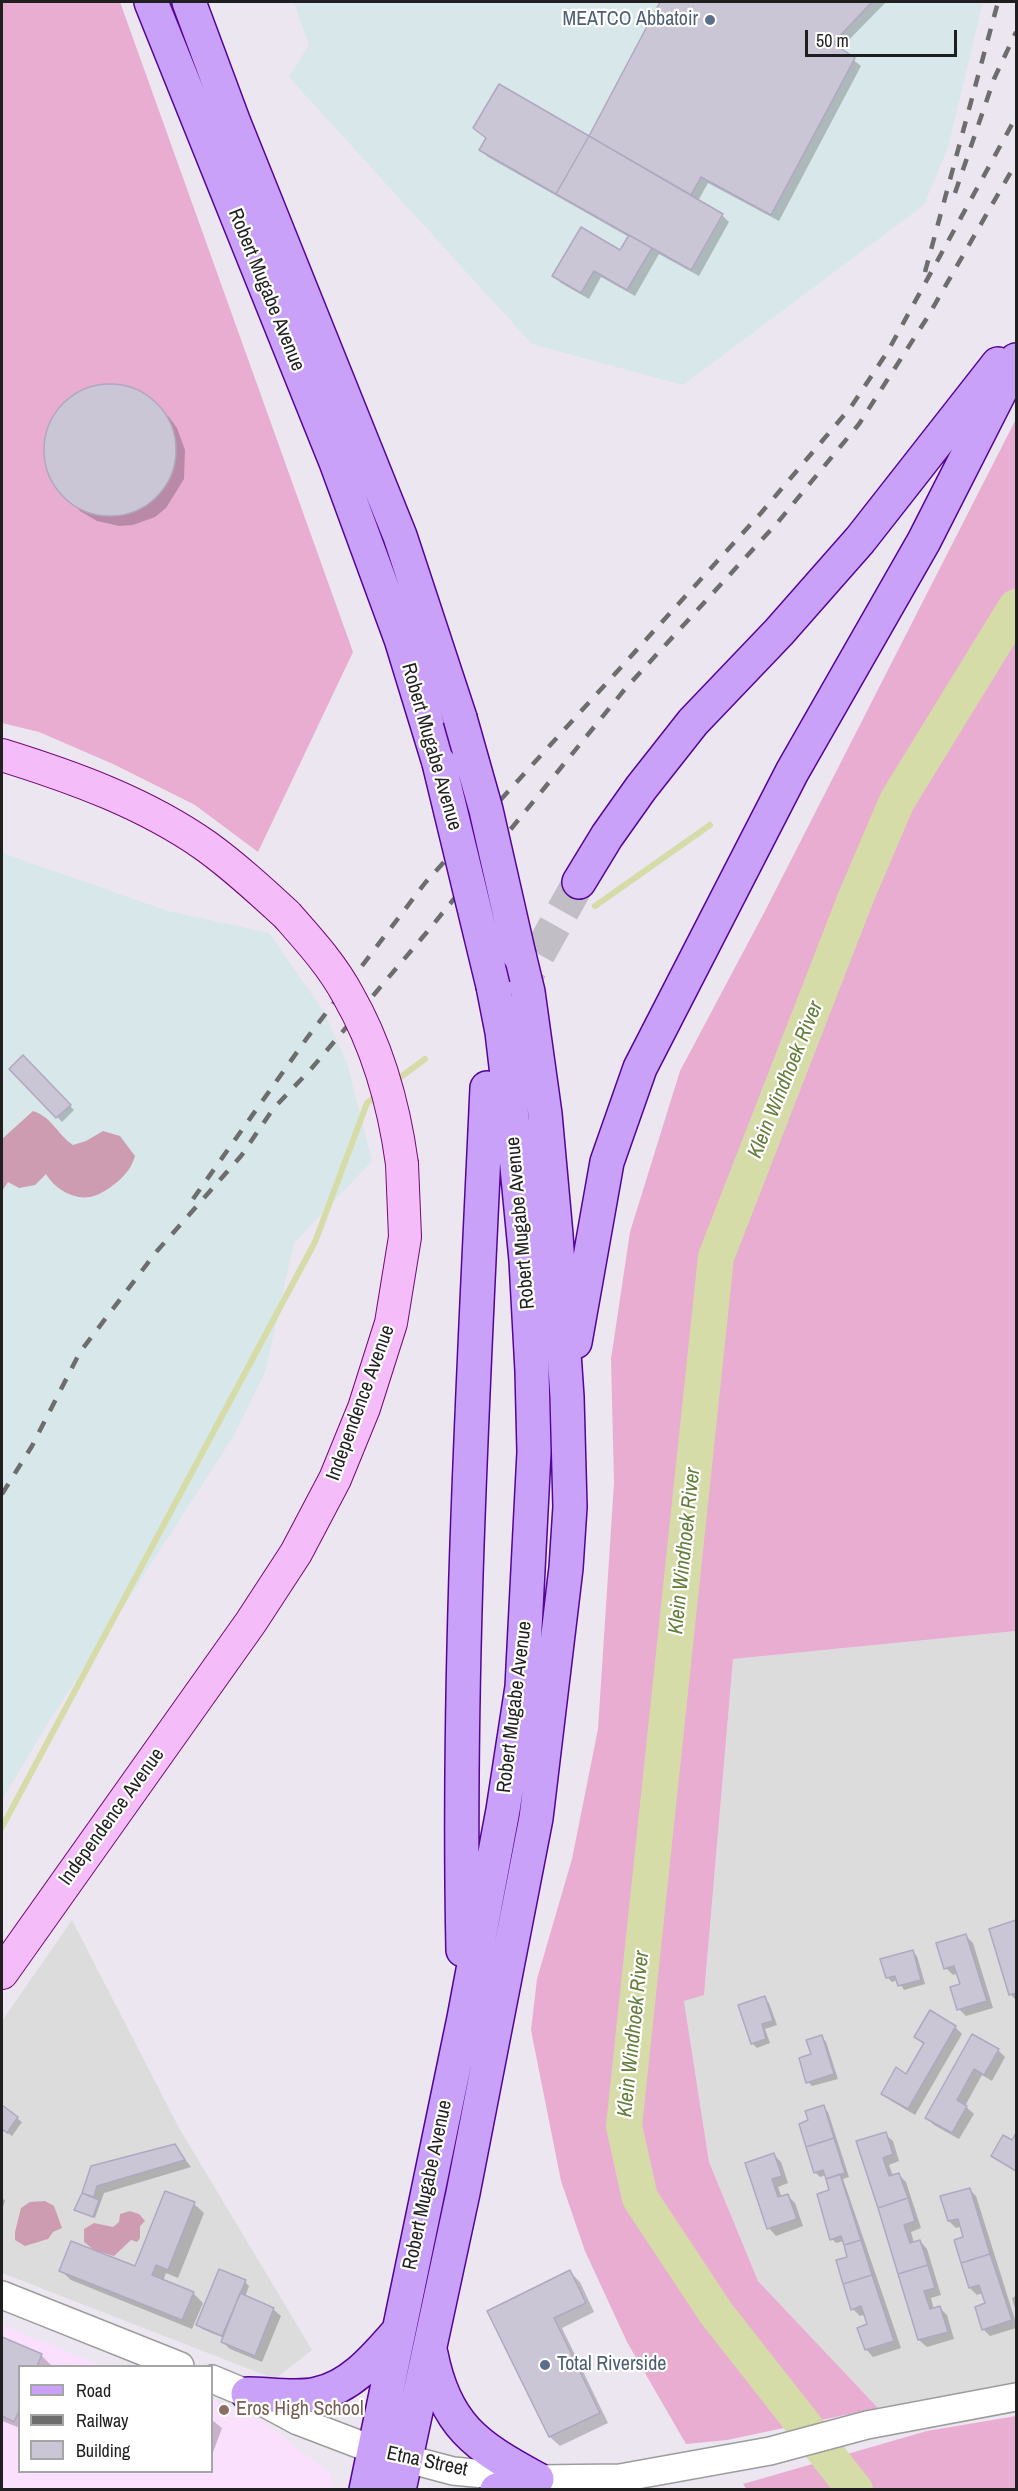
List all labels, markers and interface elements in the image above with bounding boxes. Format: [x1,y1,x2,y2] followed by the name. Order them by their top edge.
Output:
[562,8,698,32] place label: MEATCO Abbatoir
[703,13,717,27] marker: MEATCO Abbatoir
[808,18,960,56] scale bar
[816,28,849,53] text: 50 m
[222,205,310,375] street label: Robert Mugabe Avenue
[396,661,466,833] street label: Robert Mugabe Avenue
[743,998,829,1162] water label: Klein Windhoek River
[502,1136,540,1310] street label: Robert Mugabe Avenue
[322,1322,400,1484] street label: Independence Avenue
[664,1467,706,1635] water label: Klein Windhoek River
[493,1620,537,1794] street label: Robert Mugabe Avenue
[54,1744,170,1890] street label: Independence Avenue
[613,1950,655,2118] water label: Klein Windhoek River
[398,2098,458,2272] street label: Robert Mugabe Avenue
[557,2353,666,2377] place label: Total Riverside
[538,2358,552,2372] marker: Total Riverside
[18,2365,213,2473] legend
[76,2378,111,2403] text: Road
[236,2398,364,2422] place label: Eros High School
[217,2403,231,2417] marker: Eros High School
[76,2408,129,2433] text: Railway
[76,2438,130,2463] text: Building
[384,2442,470,2482] street label: Etna Street

